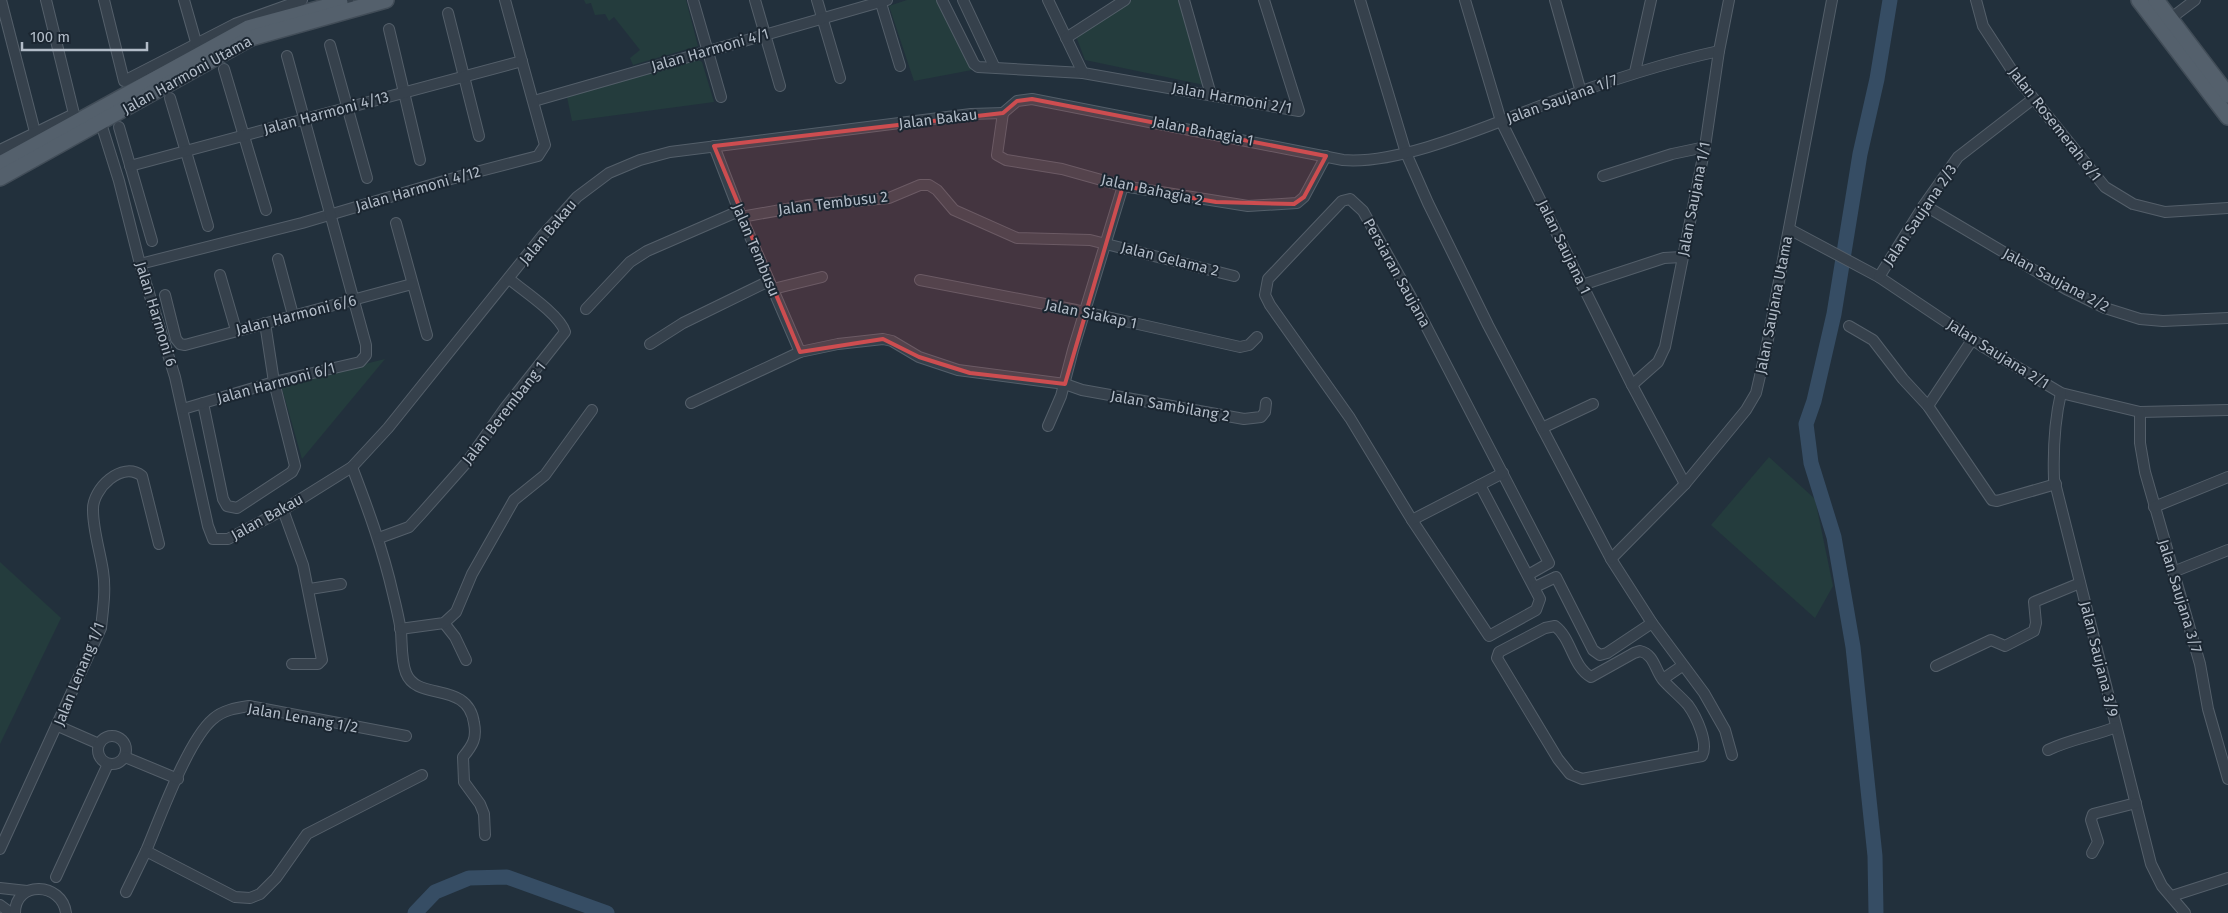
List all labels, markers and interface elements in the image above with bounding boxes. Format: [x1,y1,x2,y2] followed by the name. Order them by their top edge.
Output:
[22,20,148,52] scale bar
[649,25,771,75] street label: Jalan Harmoni 4/1
[30,28,70,46] text: 100 m
[119,32,255,118] street label: Jalan Harmoni Utama
[2005,63,2105,185] street label: Jalan Rosemerah 8/1
[1504,70,1620,127] street label: Jalan Saujana 1/7
[1171,79,1293,117] street label: Jalan Harmoni 2/1
[261,88,391,138] street label: Jalan Harmoni 4/13
[897,105,979,133] street label: Jalan Bakau
[1151,112,1255,150] street label: Jalan Bahagia 1
[1674,140,1714,258] street label: Jalan Saujana 1/1
[1879,161,1961,269] street label: Jalan Saujana 2/3
[353,163,483,215] street label: Jalan Harmoni 4/12
[1100,170,1204,210] street label: Jalan Bahagia 2
[777,187,889,219] street label: Jalan Tembusu 2
[516,196,580,268] street label: Jalan Bakau
[1533,197,1595,297] street label: Jalan Saujana 1
[728,201,784,299] street label: Jalan Tembusu
[1360,215,1434,331] street label: Persiaran Saujana
[1752,234,1796,376] street label: Jalan Saujana Utama
[1119,238,1221,280] street label: Jalan Gelama 2
[2000,244,2112,316] street label: Jalan Saujana 2/2
[132,259,180,369] street label: Jalan Harmoni 6
[234,291,358,339] street label: Jalan Harmoni 6/6
[1043,295,1139,333] street label: Jalan Siakap 1
[1944,315,2052,393] street label: Jalan Saujana 2/1
[458,358,550,468] street label: Jalan Berembang 1
[215,359,337,407] street label: Jalan Harmoni 6/1
[1109,387,1231,425] street label: Jalan Sambilang 2
[228,490,306,544] street label: Jalan Bakau
[2154,537,2206,655] street label: Jalan Saujana 3/7
[2076,599,2122,719] street label: Jalan Saujana 3/9
[50,619,108,729] street label: Jalan Lenang 1/1
[246,699,360,737] street label: Jalan Lenang 1/2

